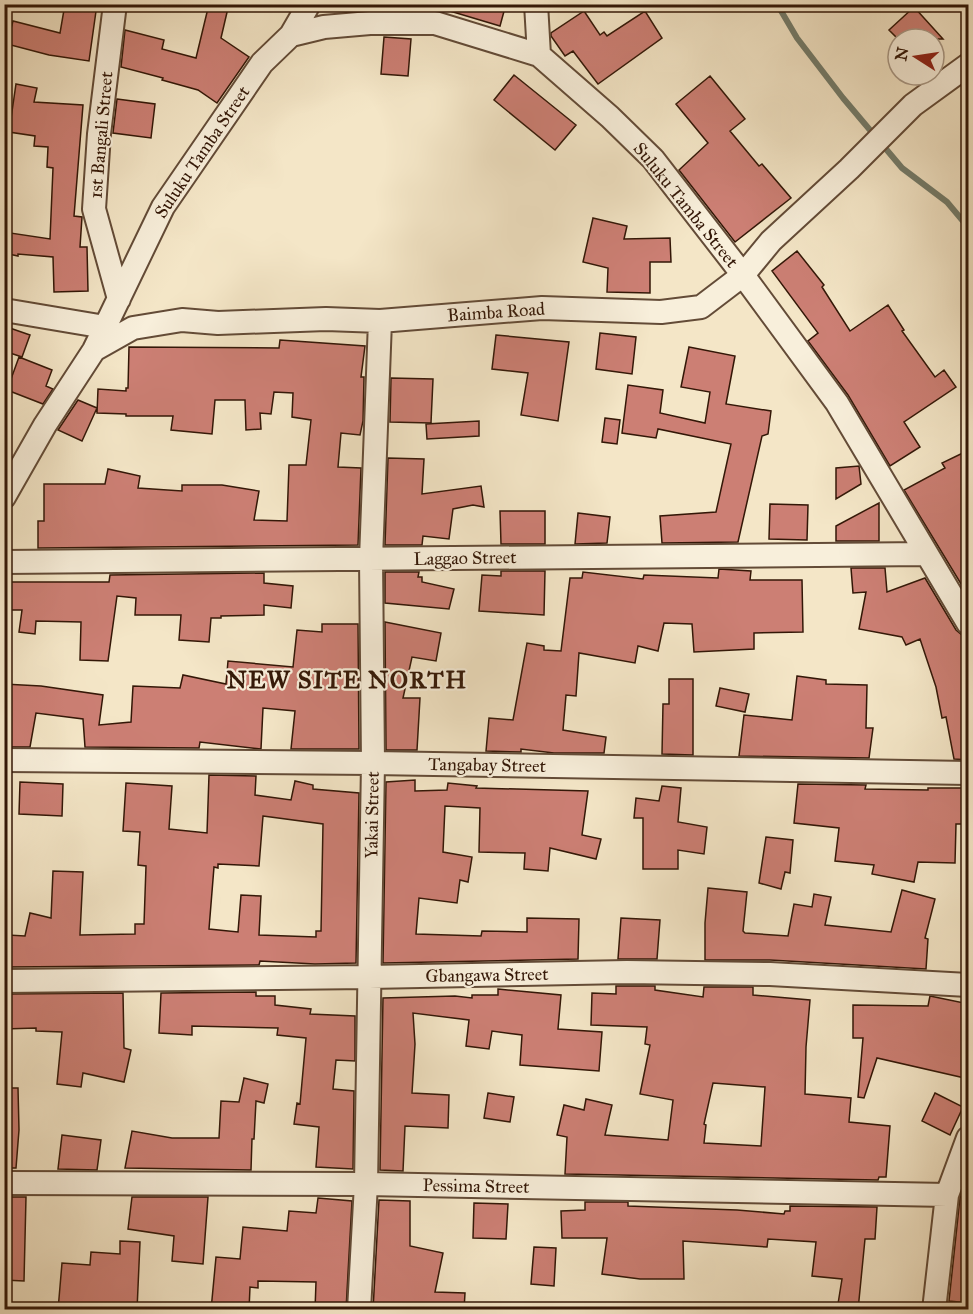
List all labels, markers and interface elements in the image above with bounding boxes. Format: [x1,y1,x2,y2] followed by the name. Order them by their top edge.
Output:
[886,27,946,87] north arrow
[891,45,913,63] text: N
[84,70,119,200] street label: 1st Bangali Street
[150,81,255,222] street label: Suluku Tamba Street
[629,138,744,273] street label: Suluku Tamba Street
[446,298,546,326] street label: Baimba Road
[413,546,517,571] street label: Laggao Street
[226,665,468,695] district label: NEW SITE NORTH
[428,753,547,778] street label: Tangabay Street
[360,770,384,859] street label: Yakai Street
[425,963,549,988] street label: Gbangawa Street
[422,1174,530,1198] street label: Pessima Street

